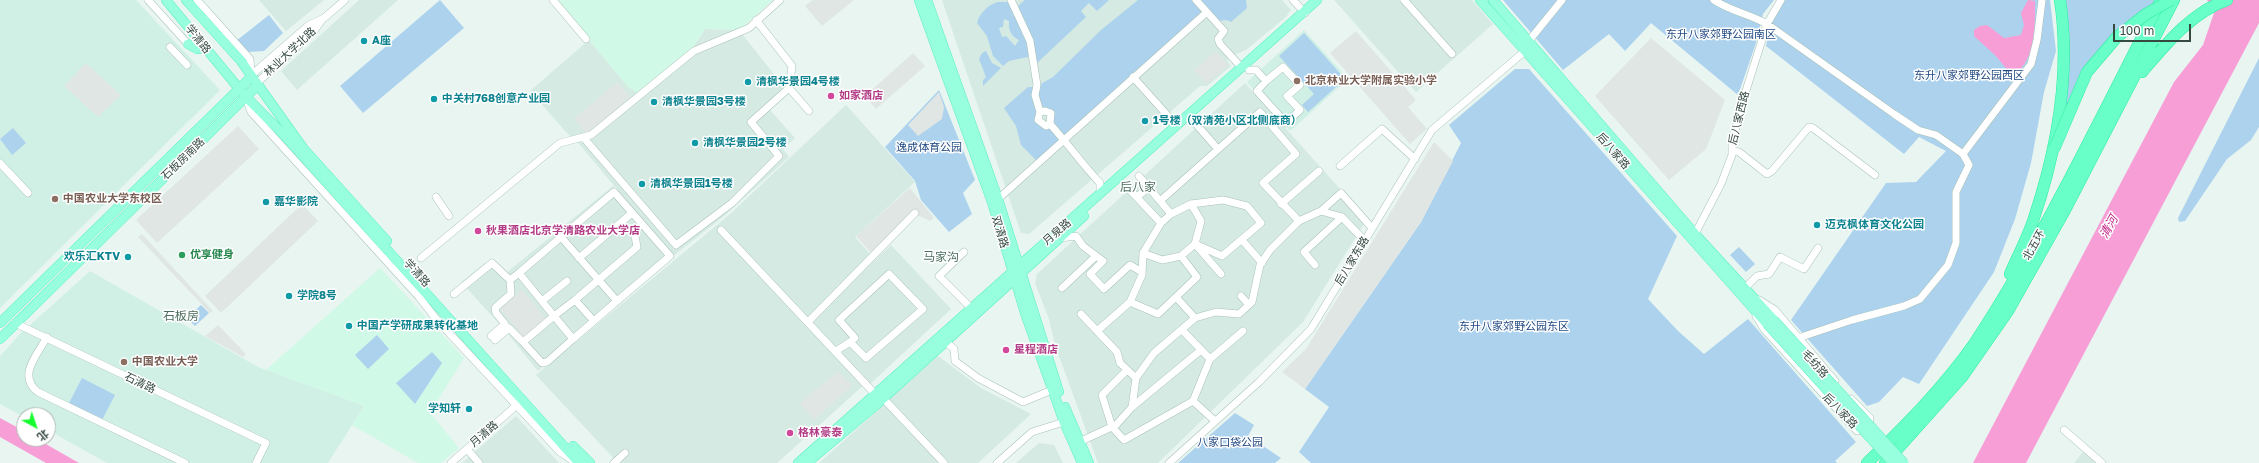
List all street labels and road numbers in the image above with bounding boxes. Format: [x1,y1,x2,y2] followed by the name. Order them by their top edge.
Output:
[182,22,214,56] street label: 学清路
[261,25,319,79] street label: 林业大学北路
[1726,90,1752,146] street label: 后八家西路
[1594,130,1632,172] street label: 后八家路
[159,135,207,183] street label: 石板房南路
[989,214,1011,250] street label: 双清路
[1040,216,1074,248] street label: 月泉路
[2020,227,2048,263] street label: 北五环
[1332,234,1372,288] street label: 后八家东路
[401,256,433,290] street label: 学清路
[1799,347,1831,381] street label: 毛纺路
[122,370,158,396] street label: 石清路
[1820,391,1860,431] street label: 后八家路
[467,418,501,450] street label: 月清路

